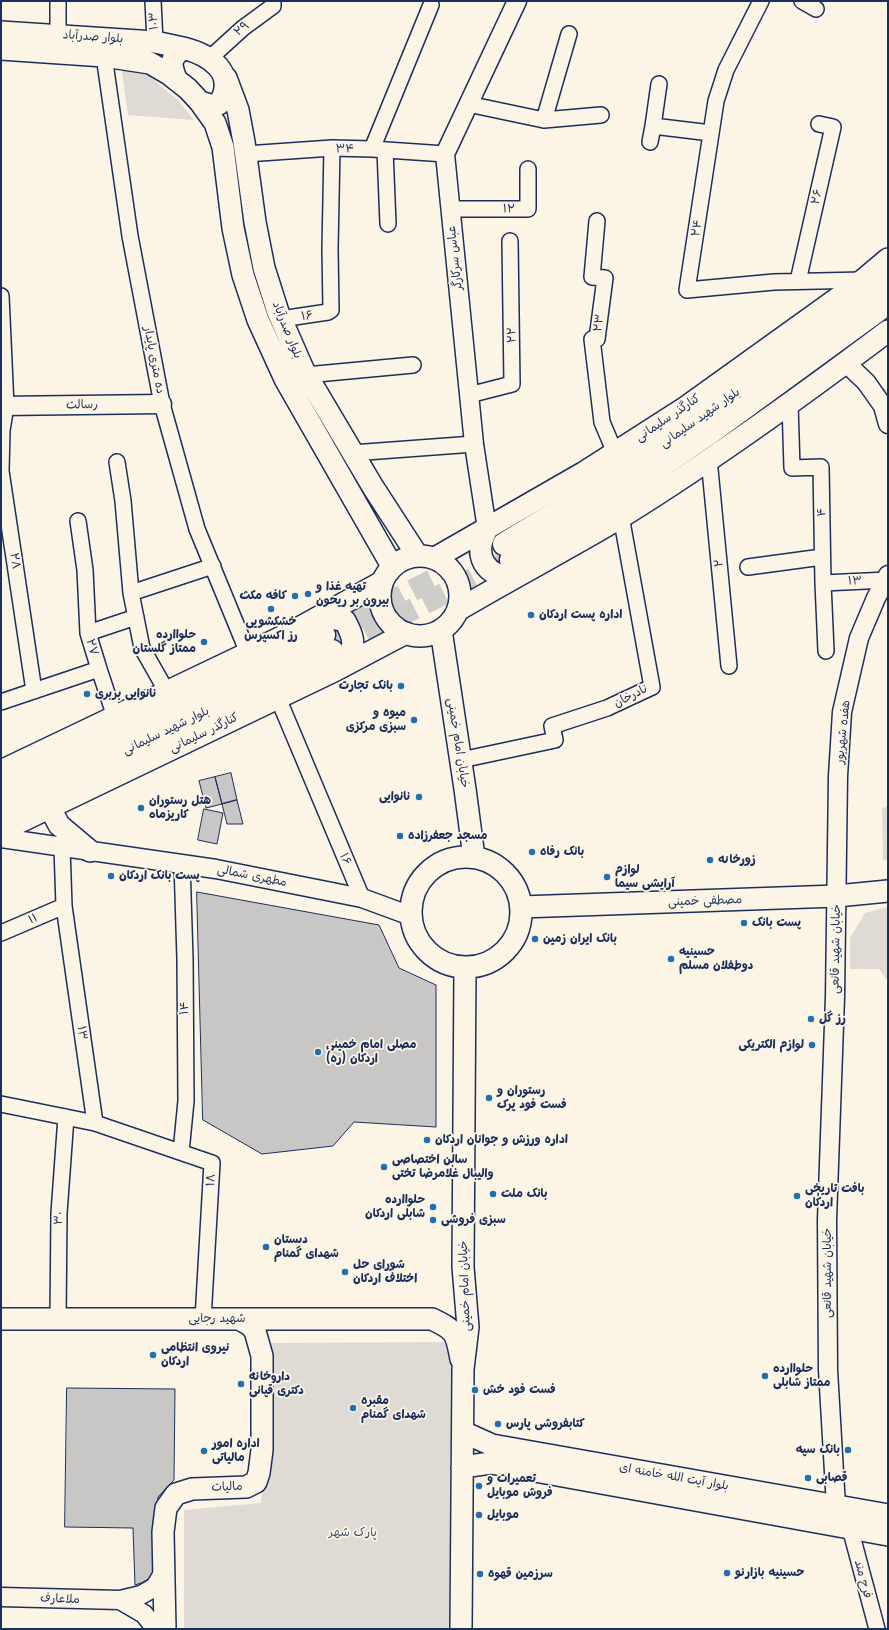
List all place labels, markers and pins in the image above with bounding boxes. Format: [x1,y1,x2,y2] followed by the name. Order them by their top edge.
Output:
[316,580,389,608] place label: تهیه غذا و بیرون بر ریحون
[239,589,287,603] place label: کافه مکث
[303,589,313,599] marker: تهیه غذا و بیرون بر ریحون
[290,591,300,601] marker: کافه مکث
[266,604,276,614] marker: خشکشویی رز اکسپرس
[539,608,622,622] place label: اداره پست اردکان
[526,610,536,620] marker: اداره پست اردکان
[244,615,298,643] place label: خشکشویی رز اکسپرس
[133,628,196,656] place label: حلواارده ممتاز گلستان
[199,637,209,647] marker: حلواارده ممتاز گلستان
[339,679,393,693] place label: بانک تجارت
[396,681,406,691] marker: بانک تجارت
[95,687,157,701] place label: نانوایی بربری
[82,689,92,699] marker: نانوایی بربری
[346,706,406,734] place label: میوه و سبزی مرکزی
[409,715,419,725] marker: میوه و سبزی مرکزی
[379,790,411,804] place label: نانوایی
[414,792,424,802] marker: نانوایی
[149,794,211,822] place label: هتل رستوران کاریزماه
[136,803,146,813] marker: هتل رستوران کاریزماه
[408,829,488,843] place label: مسجد جعفرزاده
[395,831,405,841] marker: مسجد جعفرزاده
[540,845,584,859] place label: بانک رفاه
[527,847,537,857] marker: بانک رفاه
[718,853,756,867] place label: زورخانه
[705,855,715,865] marker: زورخانه
[615,863,675,891] place label: لوازم آرایشی سیما
[119,869,200,883] place label: پست بانک اردکان
[106,871,116,881] marker: پست بانک اردکان
[602,872,612,882] marker: لوازم آرایشی سیما
[752,916,801,930] place label: پست بانک
[739,918,749,928] marker: پست بانک
[543,932,617,946] place label: بانک ایران زمین
[530,934,540,944] marker: بانک ایران زمین
[679,945,753,973] place label: حسینیه دوطفلان مسلم
[666,954,676,964] marker: حسینیه دوطفلان مسلم
[819,1012,846,1026] place label: رز گل
[806,1014,816,1024] marker: رز گل
[326,1038,416,1066] place label: مصلی امام خمینی (ره) اردکان
[739,1038,804,1052] place label: لوازم الکتریکی
[807,1040,817,1050] marker: لوازم الکتریکی
[313,1047,323,1057] marker: مصلی امام خمینی (ره) اردکان
[497,1084,567,1112] place label: رستوران و فست فود پرک
[484,1093,494,1103] marker: رستوران و فست فود پرک
[435,1133,568,1147] place label: اداره ورزش و جوانان اردکان
[422,1135,432,1145] marker: اداره ورزش و جوانان اردکان
[392,1153,494,1181] place label: سالن اختصاصی والیبال غلامرضا تختی
[379,1162,389,1172] marker: سالن اختصاصی والیبال غلامرضا تختی
[805,1182,865,1210] place label: بافت تاریخی اردکان
[501,1187,547,1201] place label: بانک ملت
[488,1189,498,1199] marker: بانک ملت
[792,1191,802,1201] marker: بافت تاریخی اردکان
[365,1193,425,1221] place label: حلواارده شابلی اردکان
[428,1202,438,1212] marker: حلواارده شابلی اردکان
[441,1213,506,1227] place label: سبزی فروشی
[428,1215,438,1225] marker: سبزی فروشی
[274,1233,339,1261] place label: دبستان شهدای گمنام
[261,1242,271,1252] marker: دبستان شهدای گمنام
[353,1258,417,1286] place label: شورای حل اختلاف اردکان
[340,1267,350,1277] marker: شورای حل اختلاف اردکان
[161,1341,229,1369] place label: نیروی انتظامی اردکان
[148,1350,158,1360] marker: نیروی انتظامی اردکان
[773,1362,831,1390] place label: حلواارده ممتاز شابلی
[249,1370,304,1398] place label: داروخانه دکتری قپانی
[760,1371,770,1381] marker: حلواارده ممتاز شابلی
[236,1379,246,1389] marker: داروخانه دکتری قپانی
[483,1383,556,1397] place label: فست فود خش
[470,1385,480,1395] marker: فست فود خش
[361,1394,426,1422] place label: مقبره شهدای گمنام
[348,1403,358,1413] marker: مقبره شهدای گمنام
[506,1417,585,1431] place label: کتابفروشی پارس
[493,1419,503,1429] marker: کتابفروشی پارس
[212,1437,260,1465] place label: اداره امور مالیاتی
[796,1443,840,1457] place label: بانک سپه
[843,1445,853,1455] marker: بانک سپه
[199,1446,209,1456] marker: اداره امور مالیاتی
[816,1471,847,1485] place label: قصابی
[487,1472,553,1500] place label: تعمیرات و فروش موبایل
[803,1473,813,1483] marker: قصابی
[474,1481,484,1491] marker: تعمیرات و فروش موبایل
[487,1508,519,1522] place label: موبایل
[474,1510,484,1520] marker: موبایل
[735,1566,804,1580] place label: حسینیه بازارنو
[488,1567,553,1581] place label: سرزمین قهوه
[722,1568,732,1578] marker: حسینیه بازارنو
[475,1569,485,1579] marker: سرزمین قهوه

